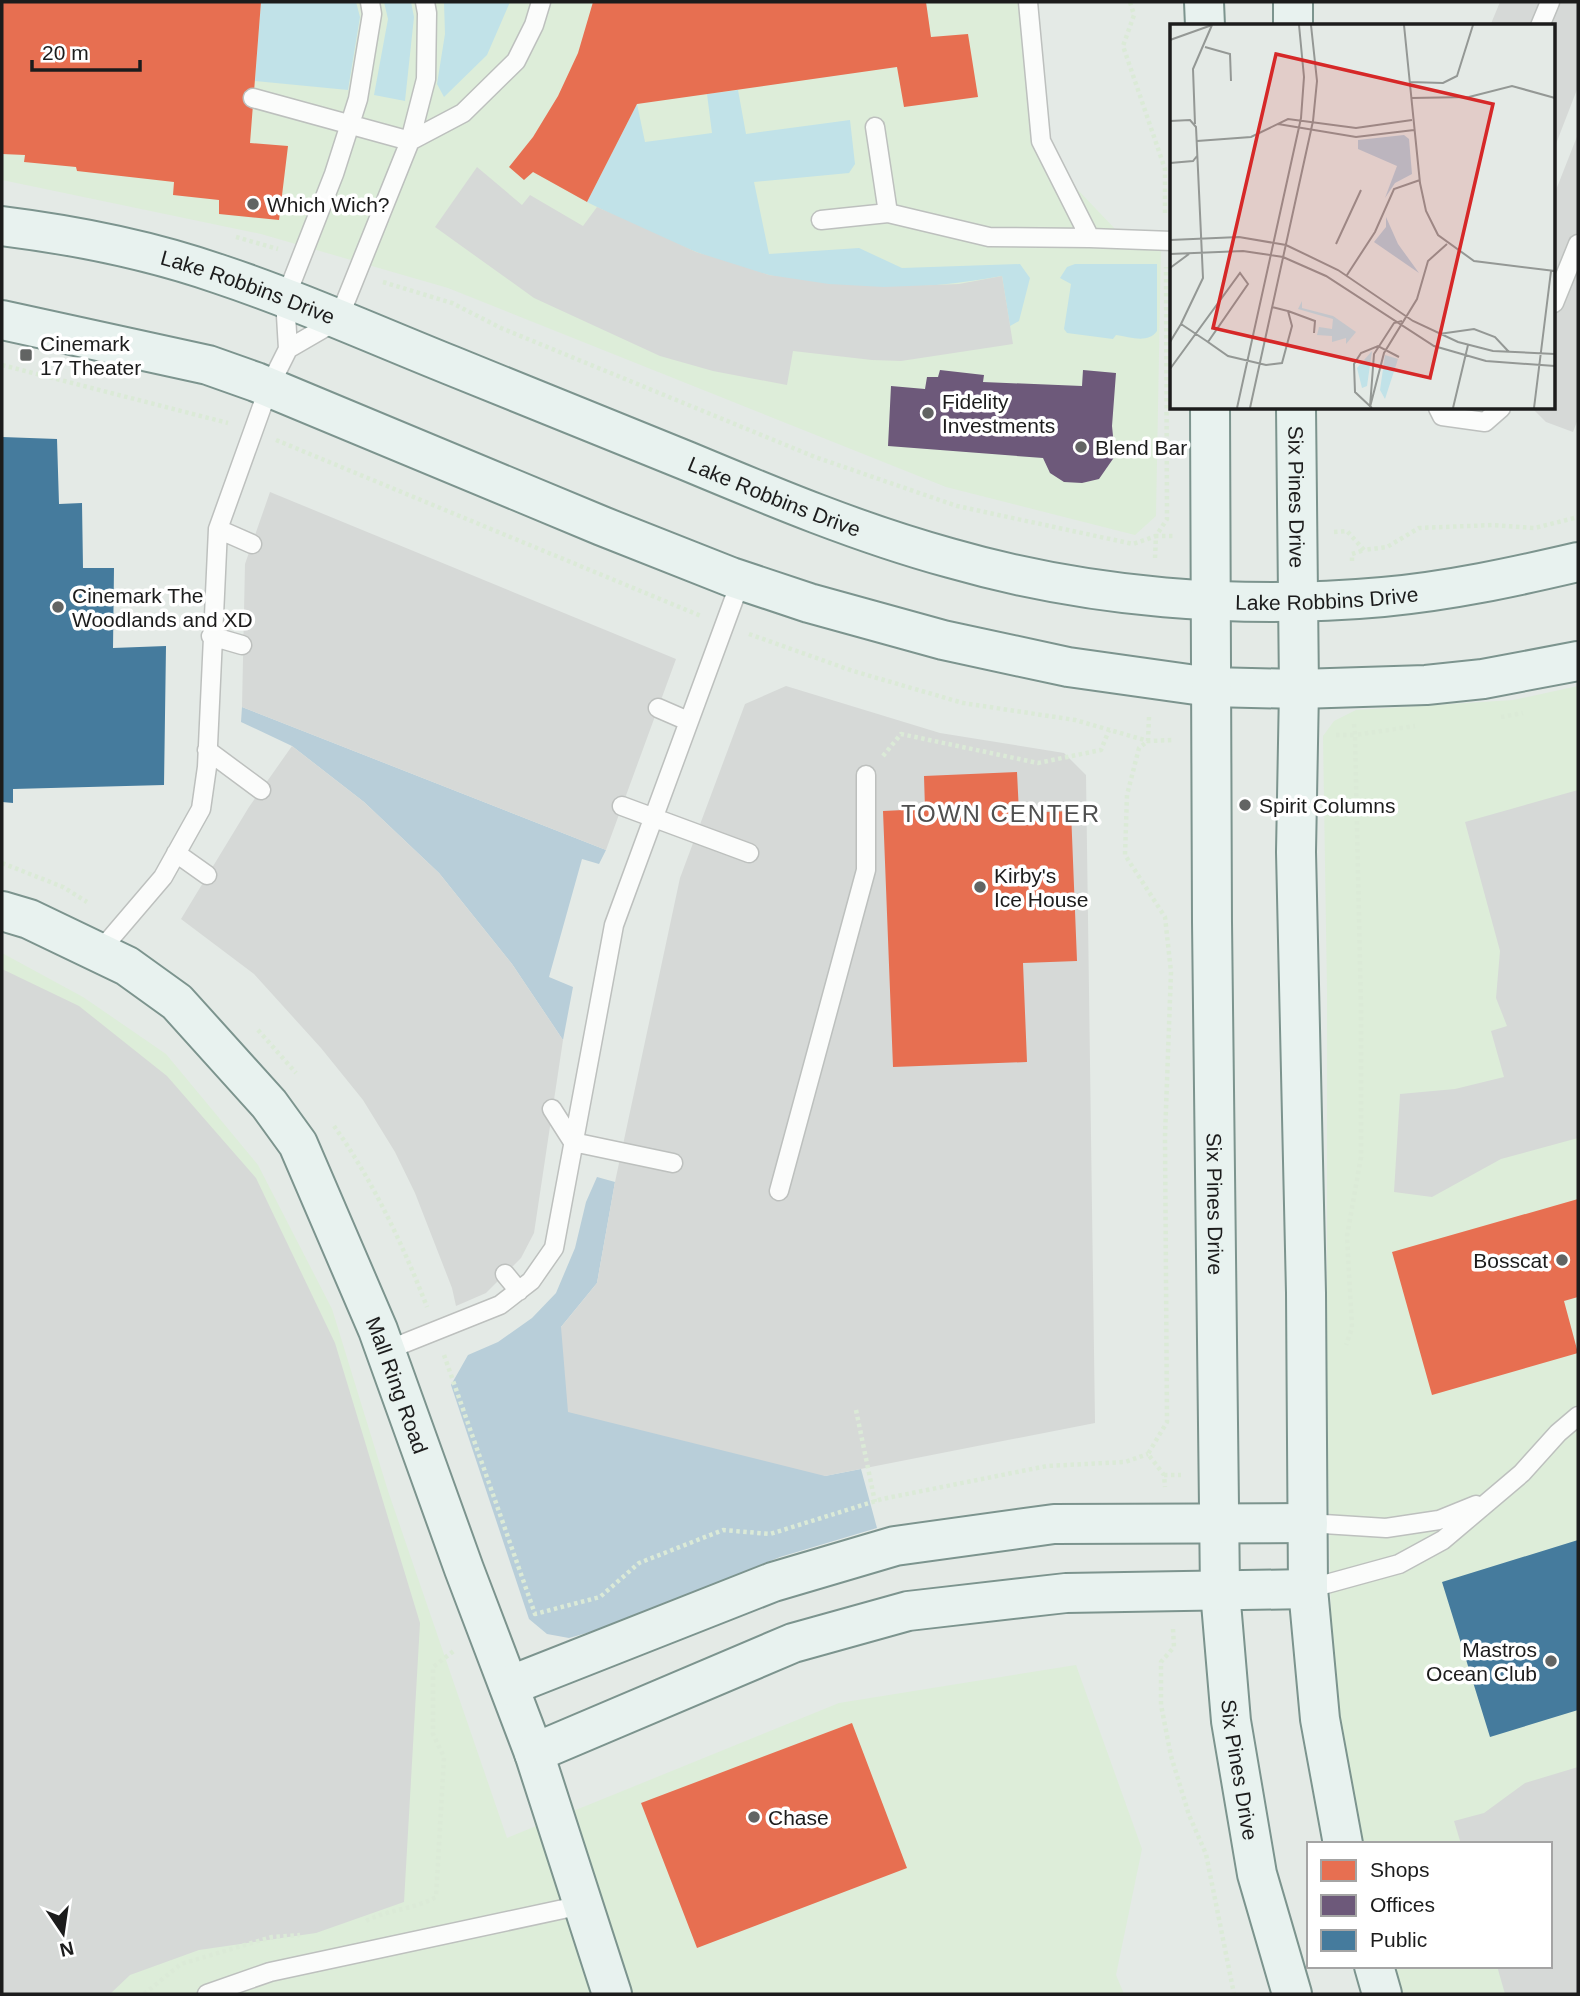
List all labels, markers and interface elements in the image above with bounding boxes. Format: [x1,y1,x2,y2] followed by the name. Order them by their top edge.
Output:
[1170,24,1556,410] inset map
[32,28,140,72] scale bar
[42,41,89,64] text: 20 m
[267,193,390,216] place label: Which Wich?
[245,196,261,212] marker: Which Wich?
[158,245,338,328] street label: Lake Robbins Drive
[40,332,141,379] place label: Cinemark 17 Theater
[18,347,34,363] marker: Cinemark 17 Theater
[942,390,1055,437] place label: Fidelity Investments
[920,405,936,421] marker: Fidelity Investments
[1285,426,1309,568] street label: Six Pines Drive
[1095,436,1187,459] place label: Blend Bar
[1073,439,1089,455] marker: Blend Bar
[685,451,864,540] street label: Lake Robbins Drive
[1235,582,1420,614] street label: Lake Robbins Drive
[72,584,253,631] place label: Cinemark The Woodlands and XD
[50,599,66,615] marker: Cinemark The Woodlands and XD
[1259,794,1396,817] place label: Spirit Columns
[1237,797,1253,813] marker: Spirit Columns
[901,800,1101,827] district label: TOWN CENTER
[994,864,1089,911] place label: Kirby's Ice House
[972,879,988,895] marker: Kirby's Ice House
[1203,1133,1228,1275] street label: Six Pines Drive
[1473,1249,1548,1272] place label: Bosscat
[1554,1252,1570,1268] marker: Bosscat
[362,1313,433,1456] street label: Mall Ring Road
[1426,1638,1537,1685] place label: Mastros Ocean Club
[1543,1653,1559,1669] marker: Mastros Ocean Club
[1218,1698,1263,1842] street label: Six Pines Drive
[768,1806,829,1829] place label: Chase
[746,1809,762,1825] marker: Chase
[1307,1842,1552,1968] legend
[1370,1858,1430,1881] text: Shops
[1370,1893,1435,1916] text: Offices
[28,1898,98,1968] north arrow
[1370,1928,1427,1951] text: Public
[58,1937,76,1961] text: N

